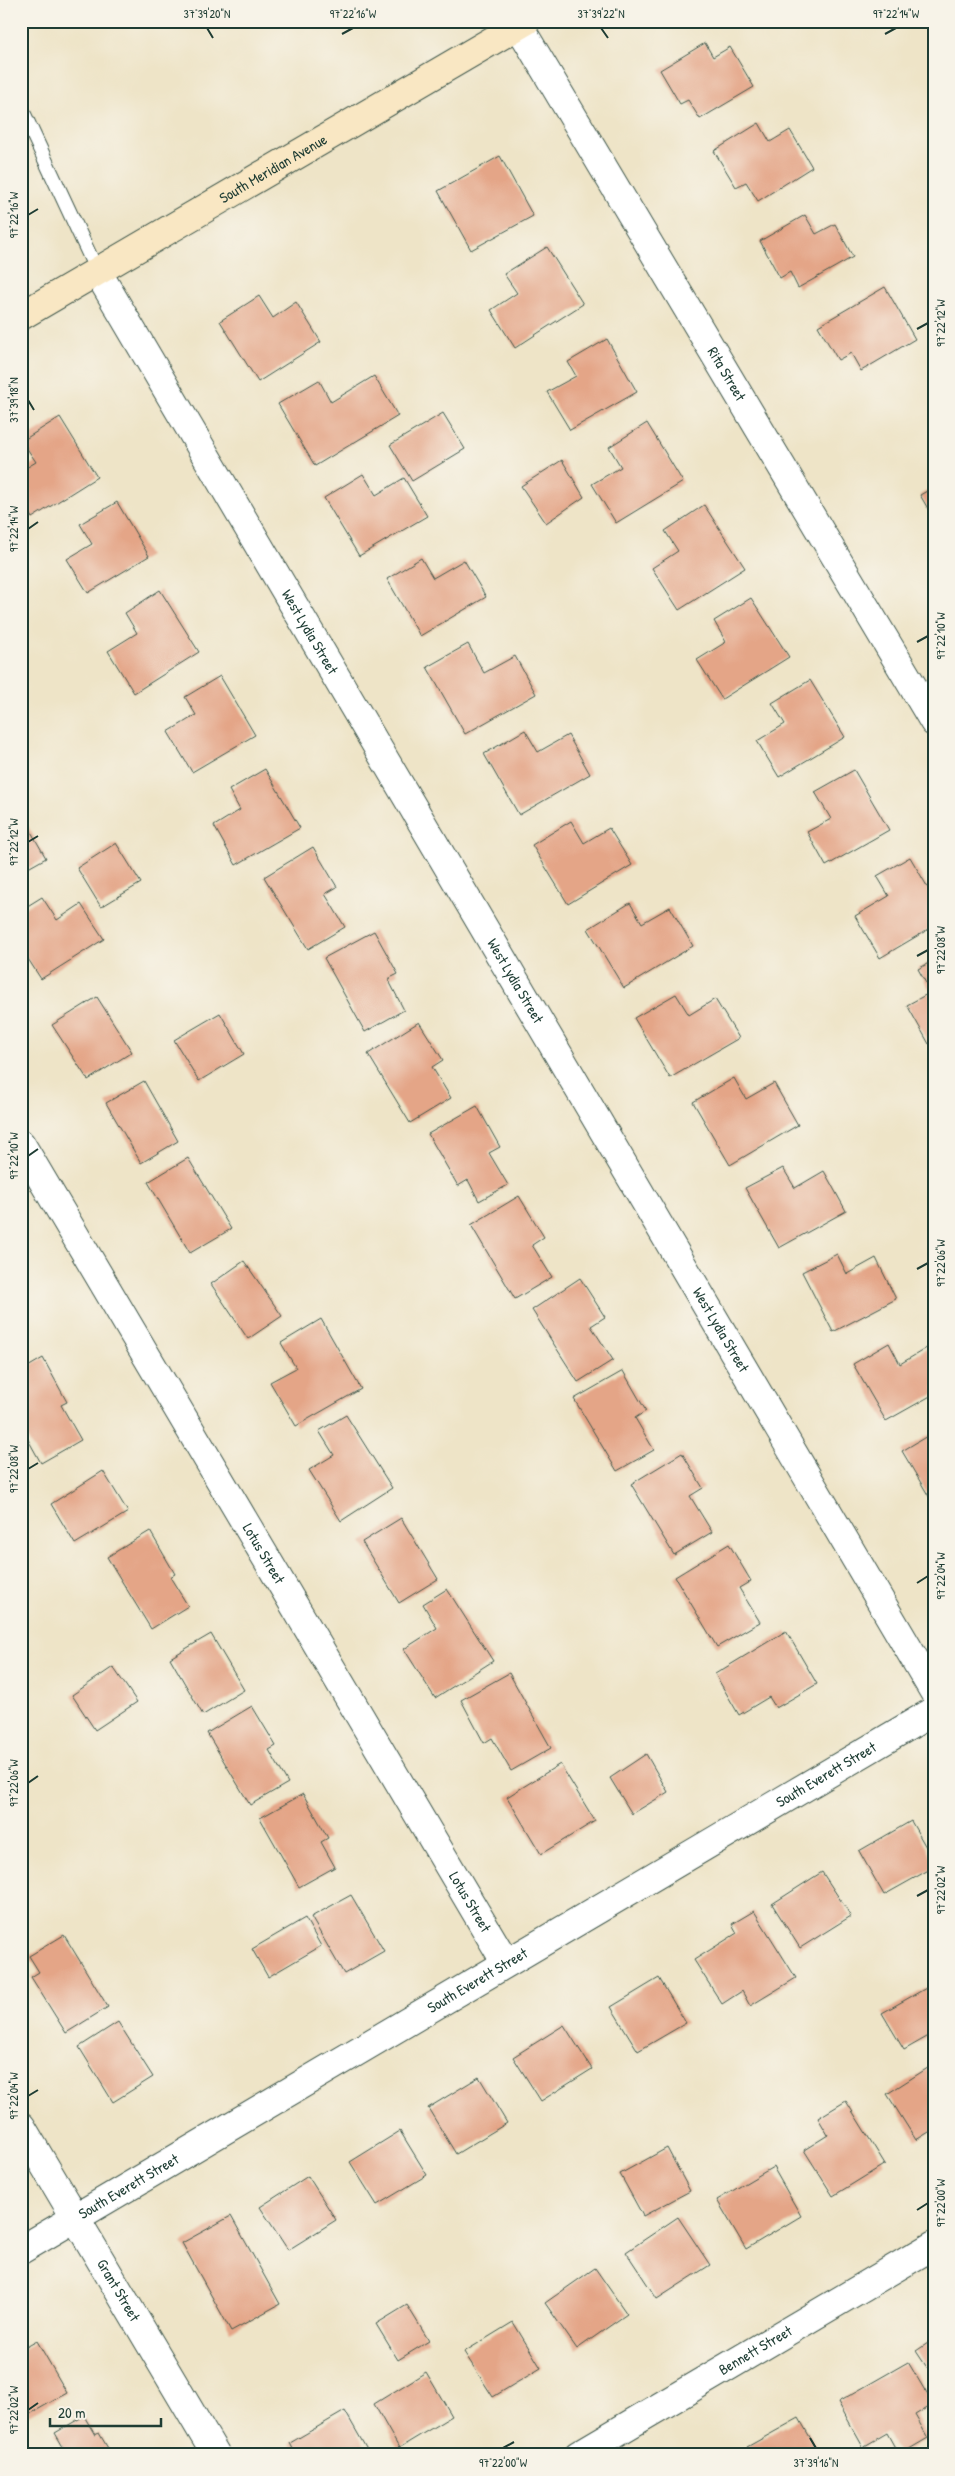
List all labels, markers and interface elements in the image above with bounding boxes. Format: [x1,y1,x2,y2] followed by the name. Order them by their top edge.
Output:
[184,5,230,22] text: 37°39'20"N
[330,5,377,22] text: 97°22'16"W
[577,5,625,22] text: 37°39'22"N
[873,5,920,22] text: 97°22'14"W
[215,129,331,208] street label: South Meridian Avenue
[5,191,22,238] text: 97°22'16"W
[932,299,949,347] text: 97°22'12"W
[703,343,752,405] street label: Rita Street
[5,377,22,423] text: 37°39'18"N
[5,505,22,552] text: 97°22'14"W
[277,585,344,679] street label: West Lydia Street
[932,612,949,660] text: 97°22'10"W
[5,818,22,866] text: 97°22'12"W
[932,925,949,974] text: 97°22'08"W
[482,934,549,1028] street label: West Lydia Street
[5,1132,22,1180] text: 97°22'10"W
[932,1239,949,1287] text: 97°22'06"W
[688,1283,755,1377] street label: West Lydia Street
[5,1444,22,1493] text: 97°22'08"W
[238,1519,291,1588] street label: Lotus Street
[932,1552,949,1600] text: 97°22'04"W
[772,1736,881,1812] street label: South Everett Street
[5,1759,22,1807] text: 97°22'06"W
[932,1865,949,1914] text: 97°22'02"W
[444,1868,497,1937] street label: Lotus Street
[423,1942,532,2018] street label: South Everett Street
[5,2072,22,2120] text: 97°22'04"W
[74,2148,183,2224] street label: South Everett Street
[932,2178,949,2227] text: 97°22'00"W
[92,2255,146,2326] street label: Grant Street
[715,2320,797,2380] street label: Bennett Street
[5,2385,22,2434] text: 97°22'02"W
[50,2396,161,2428] scale bar
[58,2402,85,2423] text: 20 m
[479,2454,528,2471] text: 97°22'00"W
[793,2454,839,2471] text: 37°39'16"N

